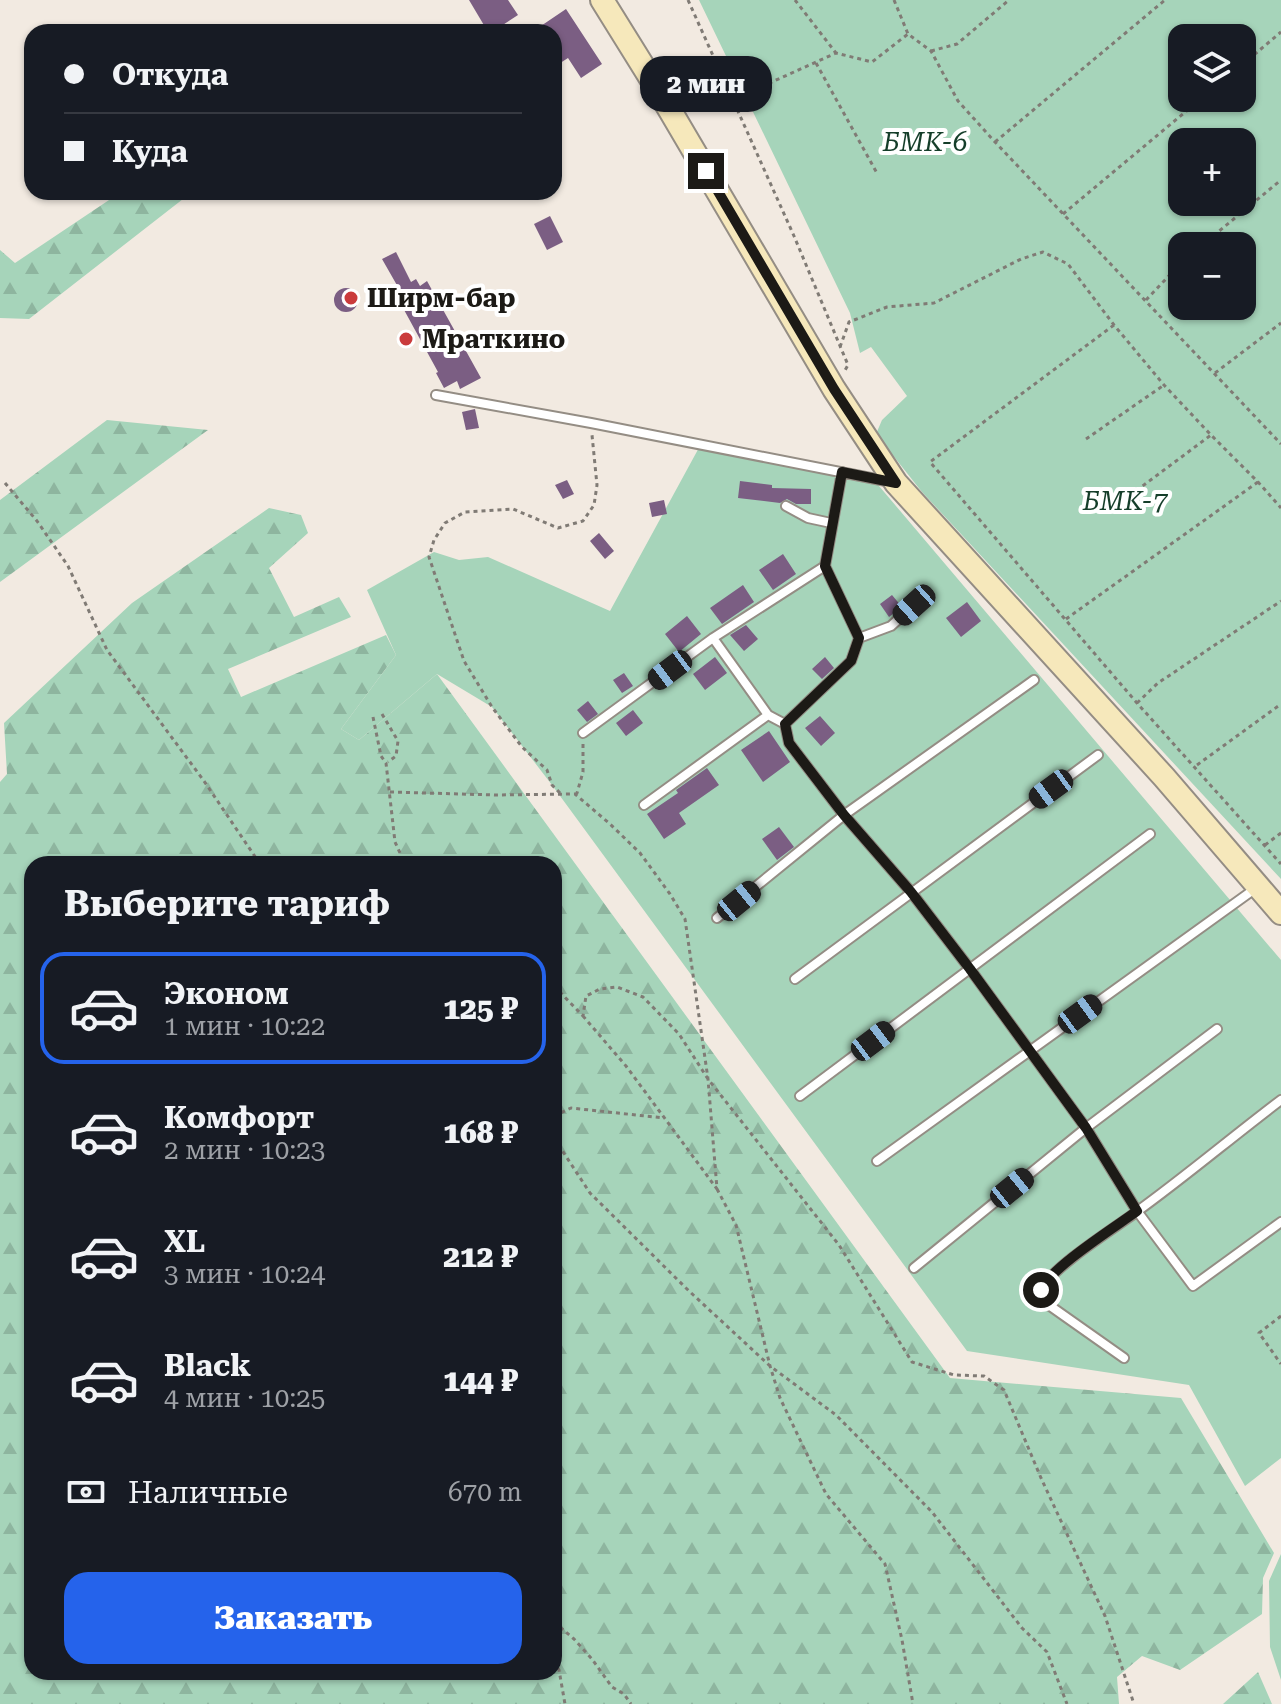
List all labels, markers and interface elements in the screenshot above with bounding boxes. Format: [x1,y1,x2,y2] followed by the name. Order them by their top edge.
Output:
[1168,24,1256,320] map controls
[1168,24,1256,112] button: layers
[640,55,772,111] callout: 2 мин
[112,57,228,92] text: Откуда
[667,69,745,99] text: 2 мин
[882,127,967,157] park label: БМК-6
[1168,128,1256,216] button: +
[112,134,188,169] text: Куда
[688,153,724,189] route end
[1168,232,1256,320] button: −
[367,283,515,313] place label: Ширм-бар
[342,289,360,307] marker: Ширм-бар
[422,324,565,354] place label: Мраткино
[397,330,415,348] marker: Мраткино
[1082,486,1169,516] park label: БМК-7
[888,580,940,630] car
[644,646,696,694] car
[1025,765,1077,813] car
[713,877,765,925] car
[64,883,390,925] text: Выберите тариф
[68,972,140,1044] icon: car
[164,976,289,1011] text: Эконом
[1054,990,1106,1038] car
[443,991,518,1026] text: 125 ₽
[164,1011,325,1041] text: 1 мин · 10:22
[847,1017,899,1065] car
[68,1096,140,1168] icon: car
[164,1100,314,1135] text: Комфорт
[443,1115,518,1150] text: 168 ₽
[164,1135,325,1165] text: 2 мин · 10:23
[986,1164,1038,1212] car
[68,1220,140,1292] icon: car
[164,1224,205,1259] text: XL
[443,1239,518,1274] text: 212 ₽
[164,1259,325,1289] text: 3 мин · 10:24
[1023,1272,1059,1308] route start
[68,1344,140,1416] icon: car
[164,1348,251,1383] text: Black
[443,1363,518,1398] text: 144 ₽
[164,1383,325,1413] text: 4 мин · 10:25
[64,1470,108,1514] icon: cash
[128,1475,288,1510] text: Наличные
[448,1477,522,1507] text: 670 m
[64,1572,522,1664] button: Заказать

